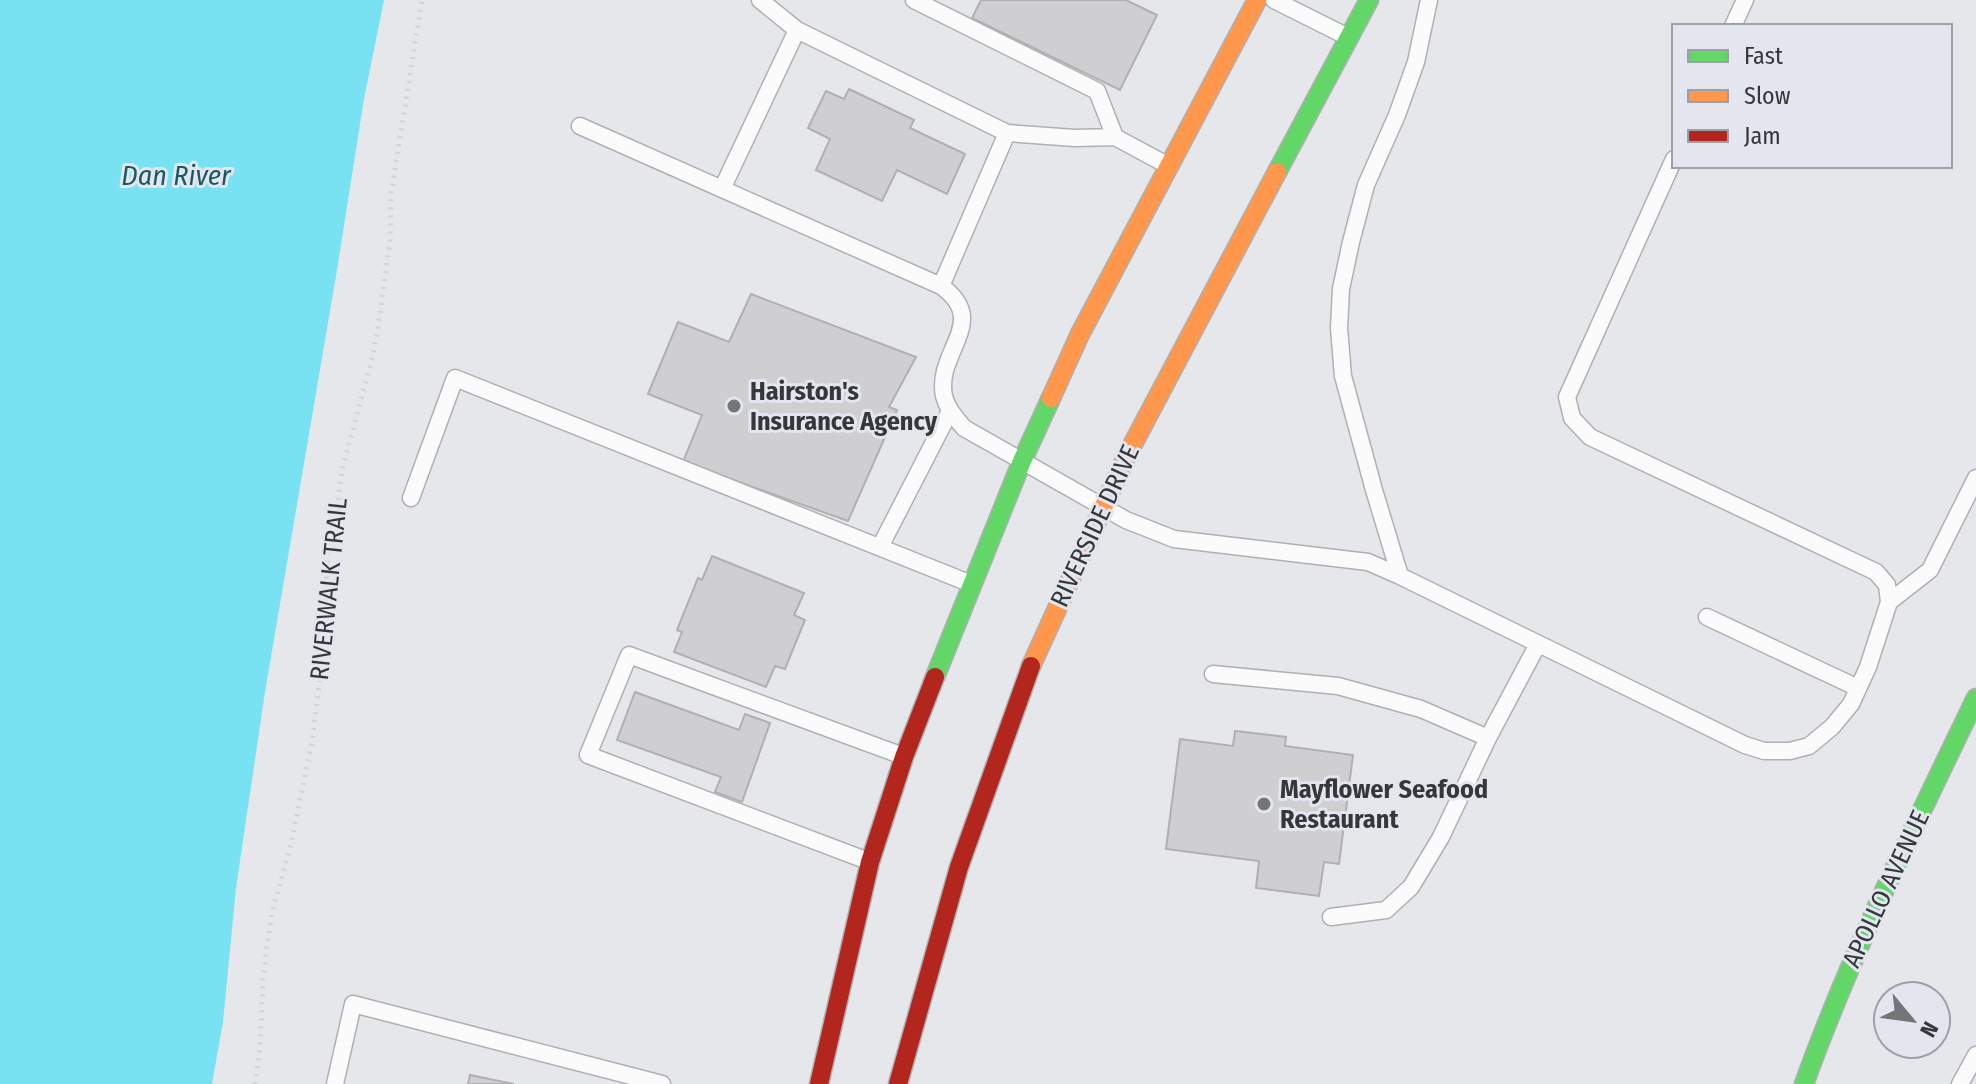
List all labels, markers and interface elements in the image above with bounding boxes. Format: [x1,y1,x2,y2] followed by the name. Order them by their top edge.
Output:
[1672,24,1952,168] legend
[1744,42,1783,70] text: Fast
[1744,82,1791,110] text: Slow
[1744,122,1781,150] text: Jam
[121,159,232,192] water label: Dan River
[750,376,938,437] place label: Hairston's Insurance Agency
[725,397,743,415] marker: Hairston's Insurance Agency
[1044,440,1146,612] street label: RIVERSIDE DRIVE
[304,496,354,682] street label: RIVERWALK TRAIL
[1280,774,1488,835] place label: Mayflower Seafood Restaurant
[1255,795,1273,813] marker: Mayflower Seafood Restaurant
[1836,805,1936,973] street label: APOLLO AVENUE
[1872,980,1952,1060] north arrow
[1914,1017,1944,1042] text: N

